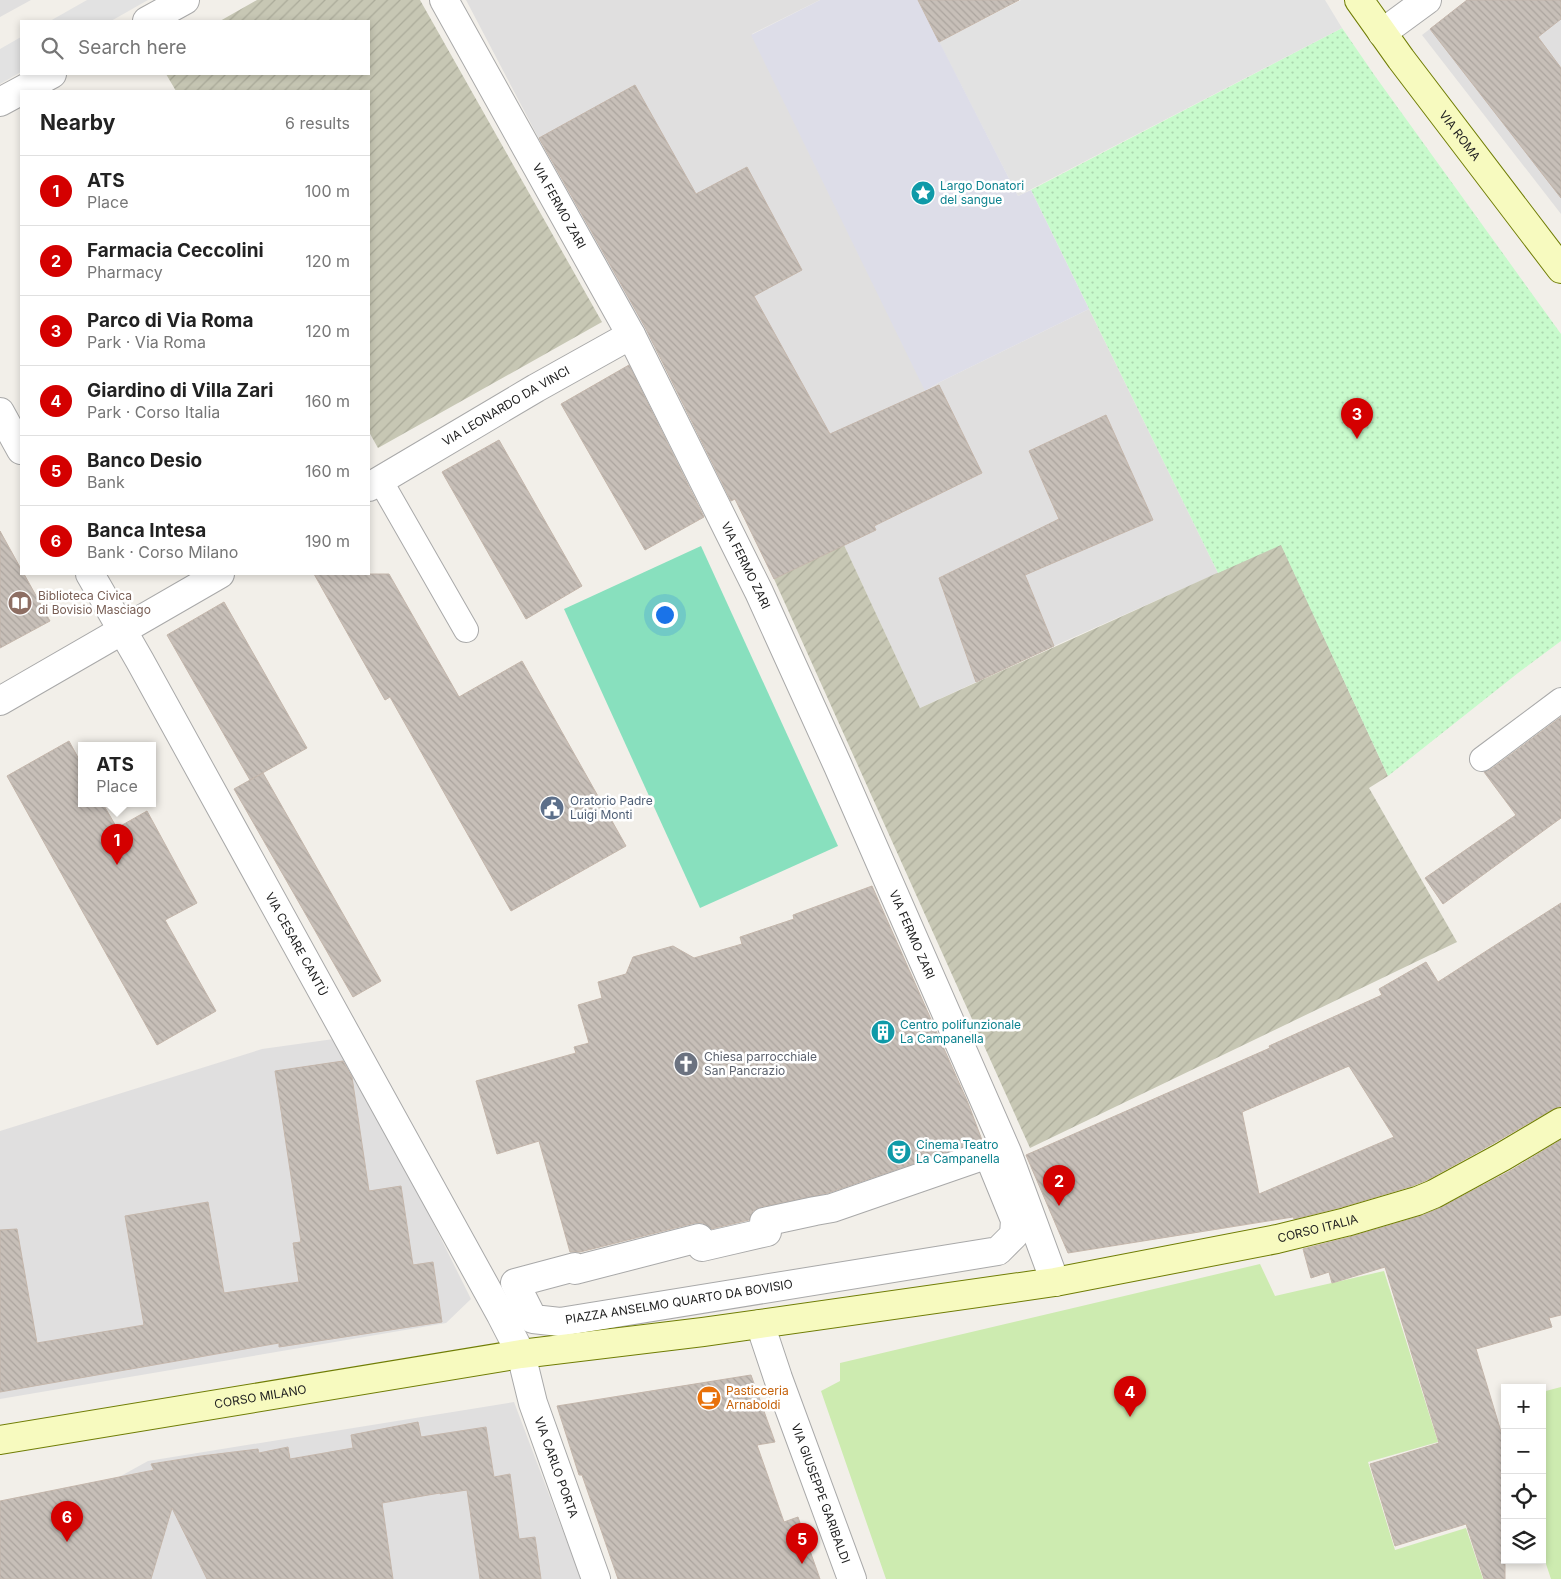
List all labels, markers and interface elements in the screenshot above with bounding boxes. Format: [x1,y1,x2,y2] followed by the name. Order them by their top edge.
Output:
[20,20,370,75] search box
[38,34,66,62] icon: search
[78,36,187,59] text: Search here
[1436,107,1484,164] street label: VIA ROMA
[40,110,115,135] text: Nearby
[285,113,350,133] text: 6 results
[530,161,589,251] street label: VIA FERMO ZARI
[87,169,125,192] text: ATS
[940,178,1024,207] place label: Largo Donatori del sangue
[910,180,936,206] place icon: Largo Donatori del sangue
[53,181,59,201] text: 1
[305,181,350,201] text: 100 m
[87,192,129,212] text: Place
[87,239,264,262] text: Farmacia Ceccolini
[51,251,61,271] text: 2
[305,251,350,271] text: 120 m
[87,262,163,282] text: Pharmacy
[87,309,253,332] text: Parco di Via Roma
[51,321,61,341] text: 3
[305,321,350,341] text: 120 m
[87,332,206,352] text: Park · Via Roma
[439,363,572,449] street label: VIA LEONARDO DA VINCI
[87,379,273,402] text: Giardino di Villa Zari
[51,391,61,411] text: 4
[305,391,350,411] text: 160 m
[1341,398,1373,439] pin: 3
[87,402,220,422] text: Park · Corso Italia
[87,449,202,472] text: Banco Desio
[51,461,61,481] text: 5
[305,461,350,481] text: 160 m
[87,472,125,492] text: Bank
[87,519,206,542] text: Banca Intesa
[718,519,774,611] street label: VIA FERMO ZARI
[51,531,61,551] text: 6
[305,531,350,551] text: 190 m
[87,542,238,562] text: Bank · Corso Milano
[38,588,151,617] place label: Biblioteca Civica di Bovisio Masciago
[7,590,33,616] library icon: Biblioteca Civica di Bovisio Masciago
[652,602,678,628] your location
[78,742,156,807] popup
[96,753,134,776] text: ATS
[96,776,138,796] text: Place
[570,793,653,822] place label: Oratorio Padre Luigi Monti
[539,795,565,821] public building icon: Oratorio Padre Luigi Monti
[101,824,133,865] pin: 1
[886,888,938,981] street label: VIA FERMO ZARI
[262,890,331,999] street label: VIA CESARE CANTÙ
[900,1017,1021,1046] place label: Centro polifunzionale La Campanella
[870,1019,896,1045] building icon: Centro polifunzionale La Campanella
[704,1049,817,1078] place label: Chiesa parrocchiale San Pancrazio
[673,1051,699,1077] church icon: Chiesa parrocchiale San Pancrazio
[916,1137,1000,1166] place label: Cinema Teatro La Campanella
[886,1139,912,1165] theatre icon: Cinema Teatro La Campanella
[1043,1165,1075,1206] pin: 2
[1276,1211,1360,1246] street label: CORSO ITALIA
[564,1276,794,1327] street label: PIAZZA ANSELMO QUARTO DA BOVISIO
[1114,1376,1146,1417] pin: 4
[213,1382,308,1412] street label: CORSO MILANO
[726,1383,789,1412] place label: Pasticceria Arnaboldi
[1501,1384,1546,1564] map controls
[1501,1384,1546,1429] button: +
[696,1385,722,1411] cafe icon: Pasticceria Arnaboldi
[532,1415,581,1520] street label: VIA CARLO PORTA
[788,1421,854,1565] street label: VIA GIUSEPPE GARIBALDI
[1501,1429,1546,1474] button: −
[1501,1474,1546,1519] button: locate
[51,1501,83,1542] pin: 6
[1501,1519,1546,1564] button: layers
[786,1523,818,1564] pin: 5

